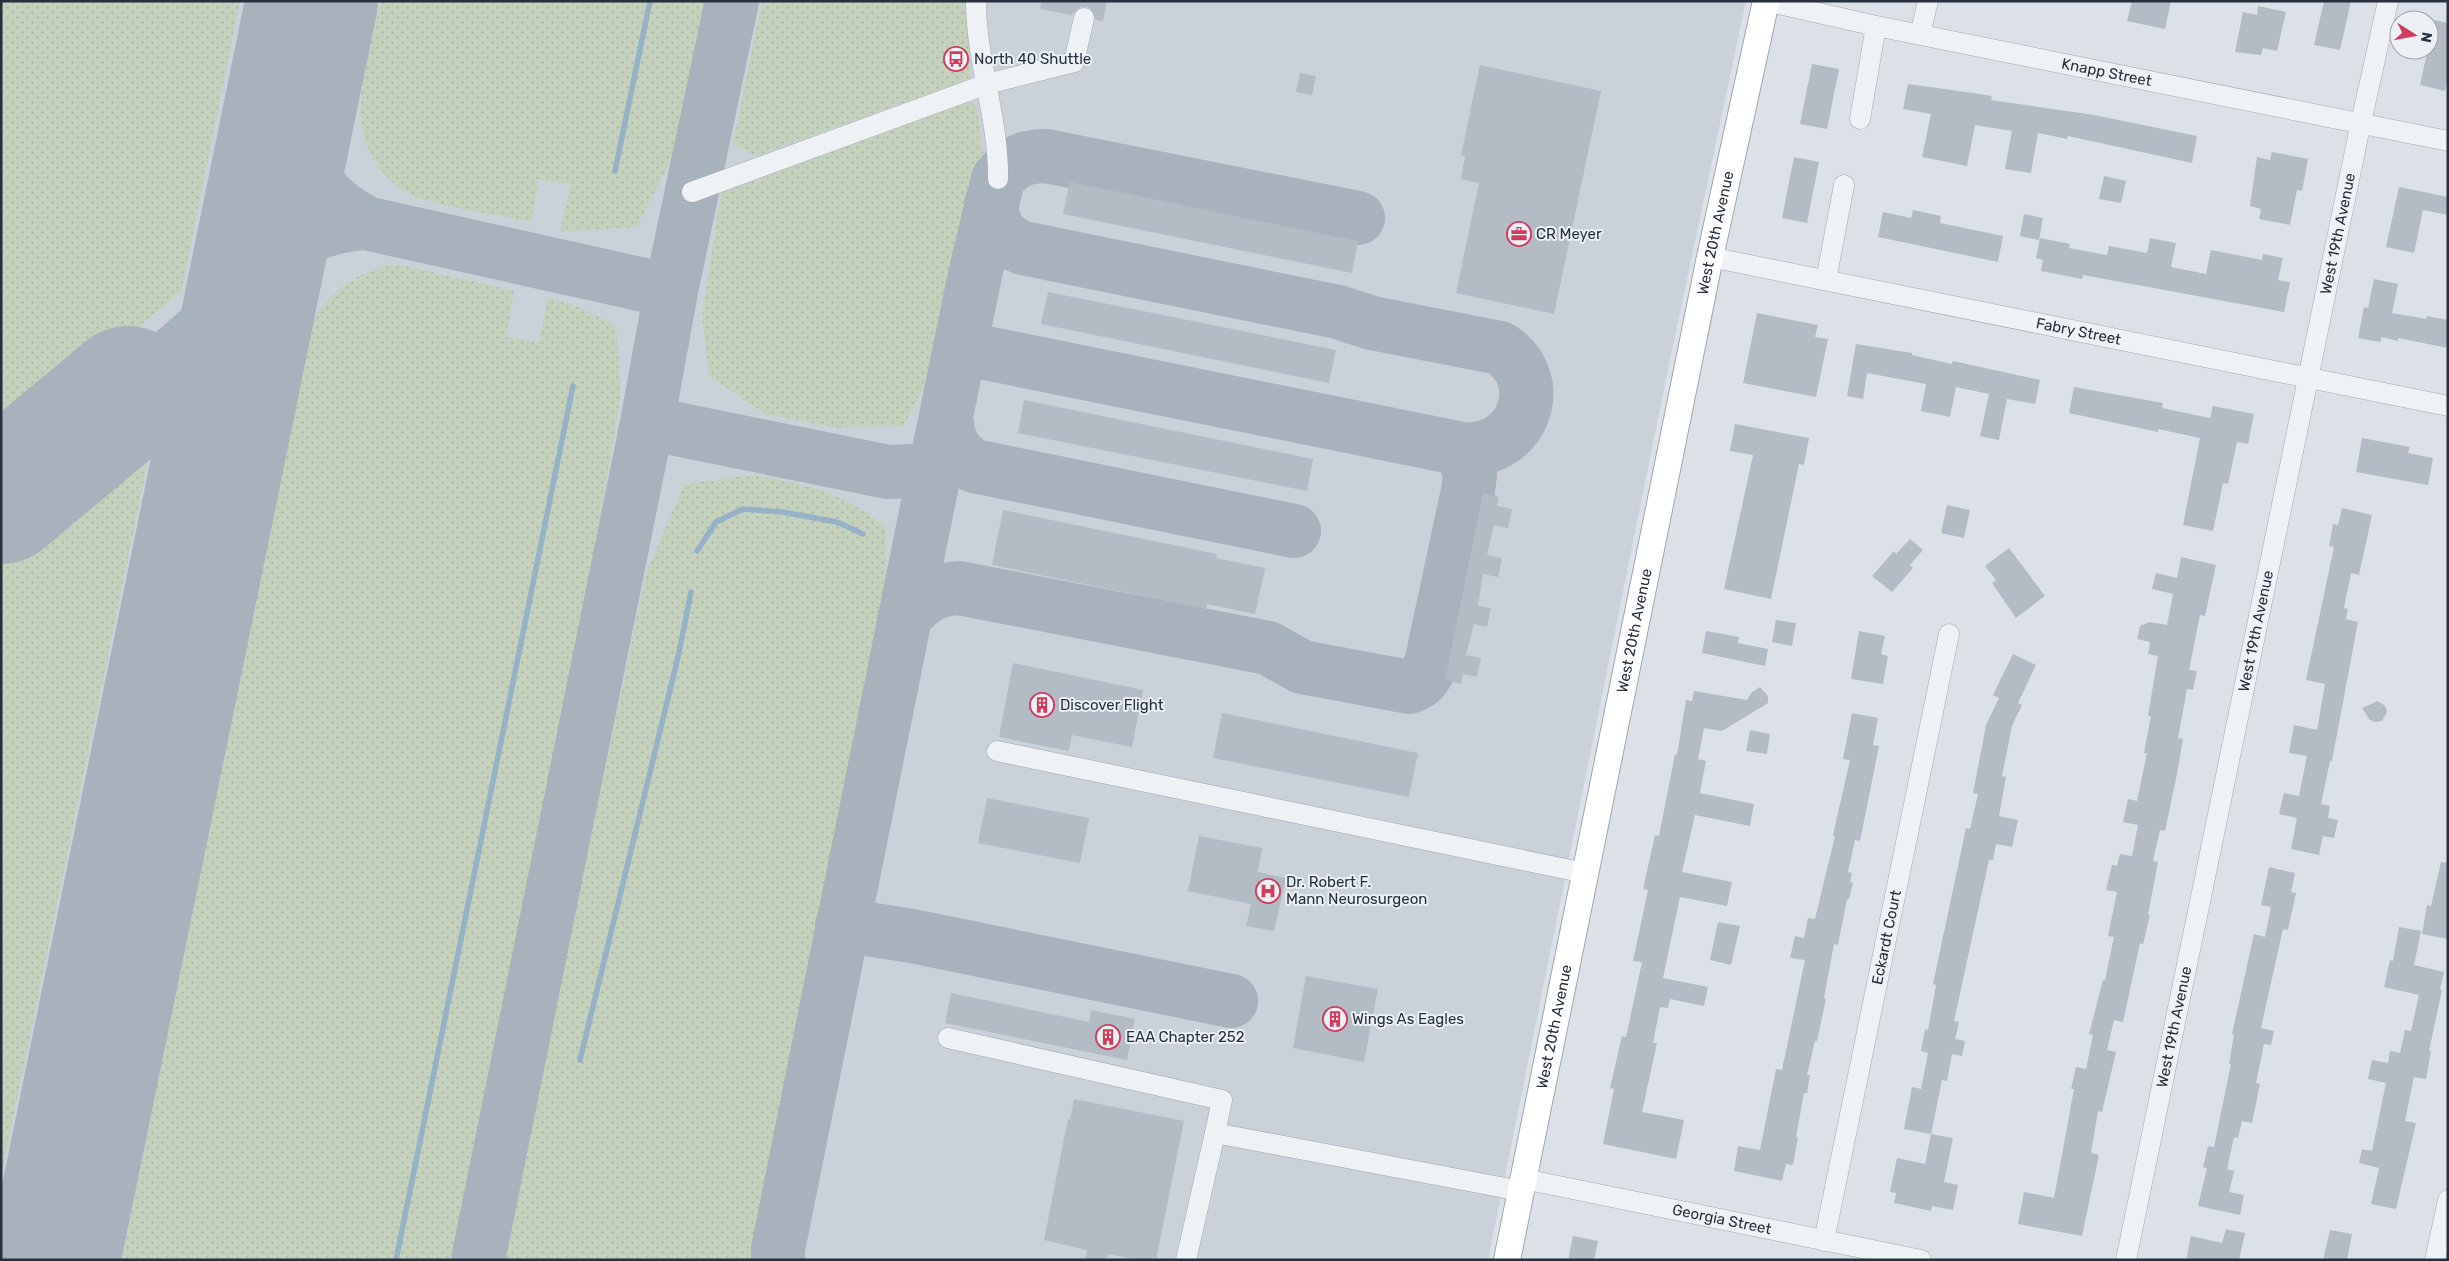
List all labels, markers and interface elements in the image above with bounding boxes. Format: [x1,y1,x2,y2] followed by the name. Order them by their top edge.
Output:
[2389,10,2439,60] north arrow
[2417,31,2436,44] text: N
[943,46,969,72] bus stop icon: North 40 Shuttle
[974,50,1091,68] place label: North 40 Shuttle
[2060,55,2153,90] street label: Knapp Street
[1694,169,1738,297] street label: West 20th Avenue
[2317,171,2359,296] street label: West 19th Avenue
[1506,221,1532,247] office icon: CR Meyer
[1536,225,1602,243] place label: CR Meyer
[2035,314,2123,349] street label: Fabry Street
[1613,567,1656,695] street label: West 20th Avenue
[2235,569,2277,694] street label: West 19th Avenue
[1029,692,1055,718] building icon: Discover Flight
[1060,696,1164,714] place label: Discover Flight
[1286,873,1427,908] place label: Dr. Robert F. Mann Neurosurgeon
[1255,878,1281,904] hospital icon: Dr. Robert F. Mann Neurosurgeon
[1868,888,1905,986] street label: Eckardt Court
[1533,963,1576,1091] street label: West 20th Avenue
[2153,965,2195,1089] street label: West 19th Avenue
[1322,1006,1348,1032] building icon: Wings As Eagles
[1352,1010,1464,1028] place label: Wings As Eagles
[1095,1024,1121,1050] building icon: EAA Chapter 252
[1126,1028,1245,1046] place label: EAA Chapter 252
[1671,1200,1773,1238] street label: Georgia Street

